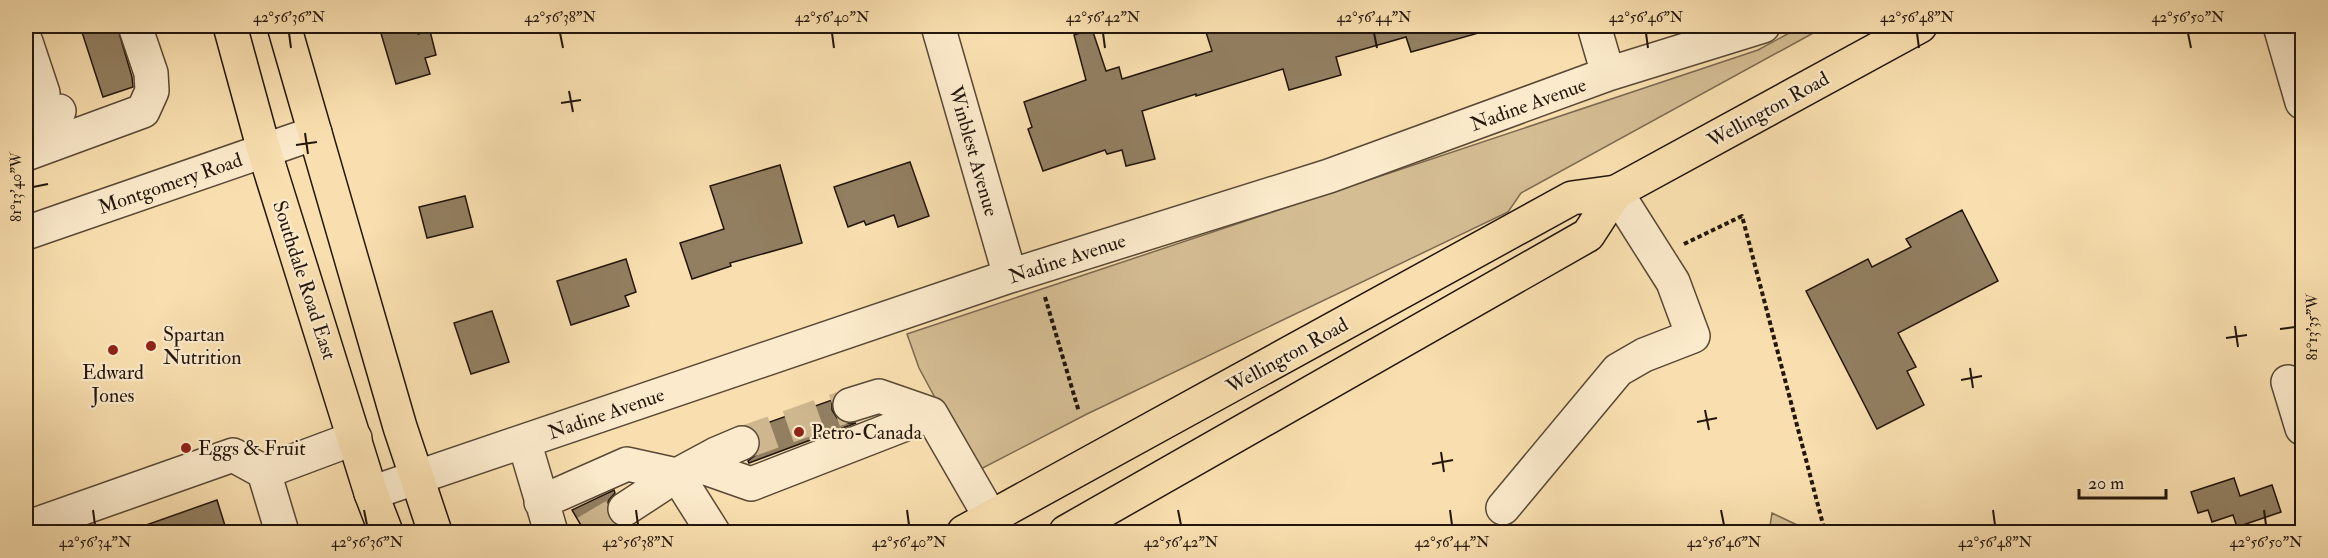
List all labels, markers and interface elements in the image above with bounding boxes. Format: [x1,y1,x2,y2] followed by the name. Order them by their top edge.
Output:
[253,8,326,27] text: 42°56'36"N
[524,8,596,27] text: 42°56'38"N
[795,8,870,27] text: 42°56'40"N
[1066,8,1141,27] text: 42°56'42"N
[1336,8,1412,27] text: 42°56'44"N
[1609,8,1684,27] text: 42°56'46"N
[1880,8,1955,27] text: 42°56'48"N
[2151,8,2225,27] text: 42°56'50"N
[1702,66,1833,154] street label: Wellington Road
[1467,72,1590,137] street label: Nadine Avenue
[943,82,1004,219] street label: Winblest Avenue
[95,147,246,220] street label: Montgomery Road
[7,151,26,222] text: 81°13'40"W
[267,198,342,363] street label: Southdale Road East
[1005,228,1129,289] street label: Nadine Avenue
[2303,293,2322,360] text: 81°13'35"W
[1221,312,1352,400] street label: Wellington Road
[163,322,242,370] place label: Spartan Nutrition
[144,339,158,353] marker: Spartan Nutrition
[106,343,120,357] marker: Edward Jones
[82,360,144,408] place label: Edward Jones
[545,382,668,445] street label: Nadine Avenue
[811,420,923,445] place label: Petro-Canada
[792,425,806,439] marker: Petro-Canada
[198,436,306,461] place label: Eggs & Fruit
[179,441,193,455] marker: Eggs & Fruit
[2079,462,2166,500] scale bar
[2088,472,2124,495] text: 20 m
[59,533,132,552] text: 42°56'34"N
[331,533,404,552] text: 42°56'36"N
[602,533,674,552] text: 42°56'38"N
[872,533,947,552] text: 42°56'40"N
[1144,533,1219,552] text: 42°56'42"N
[1414,533,1490,552] text: 42°56'44"N
[1687,533,1762,552] text: 42°56'46"N
[1958,533,2033,552] text: 42°56'48"N
[2229,533,2303,552] text: 42°56'50"N

